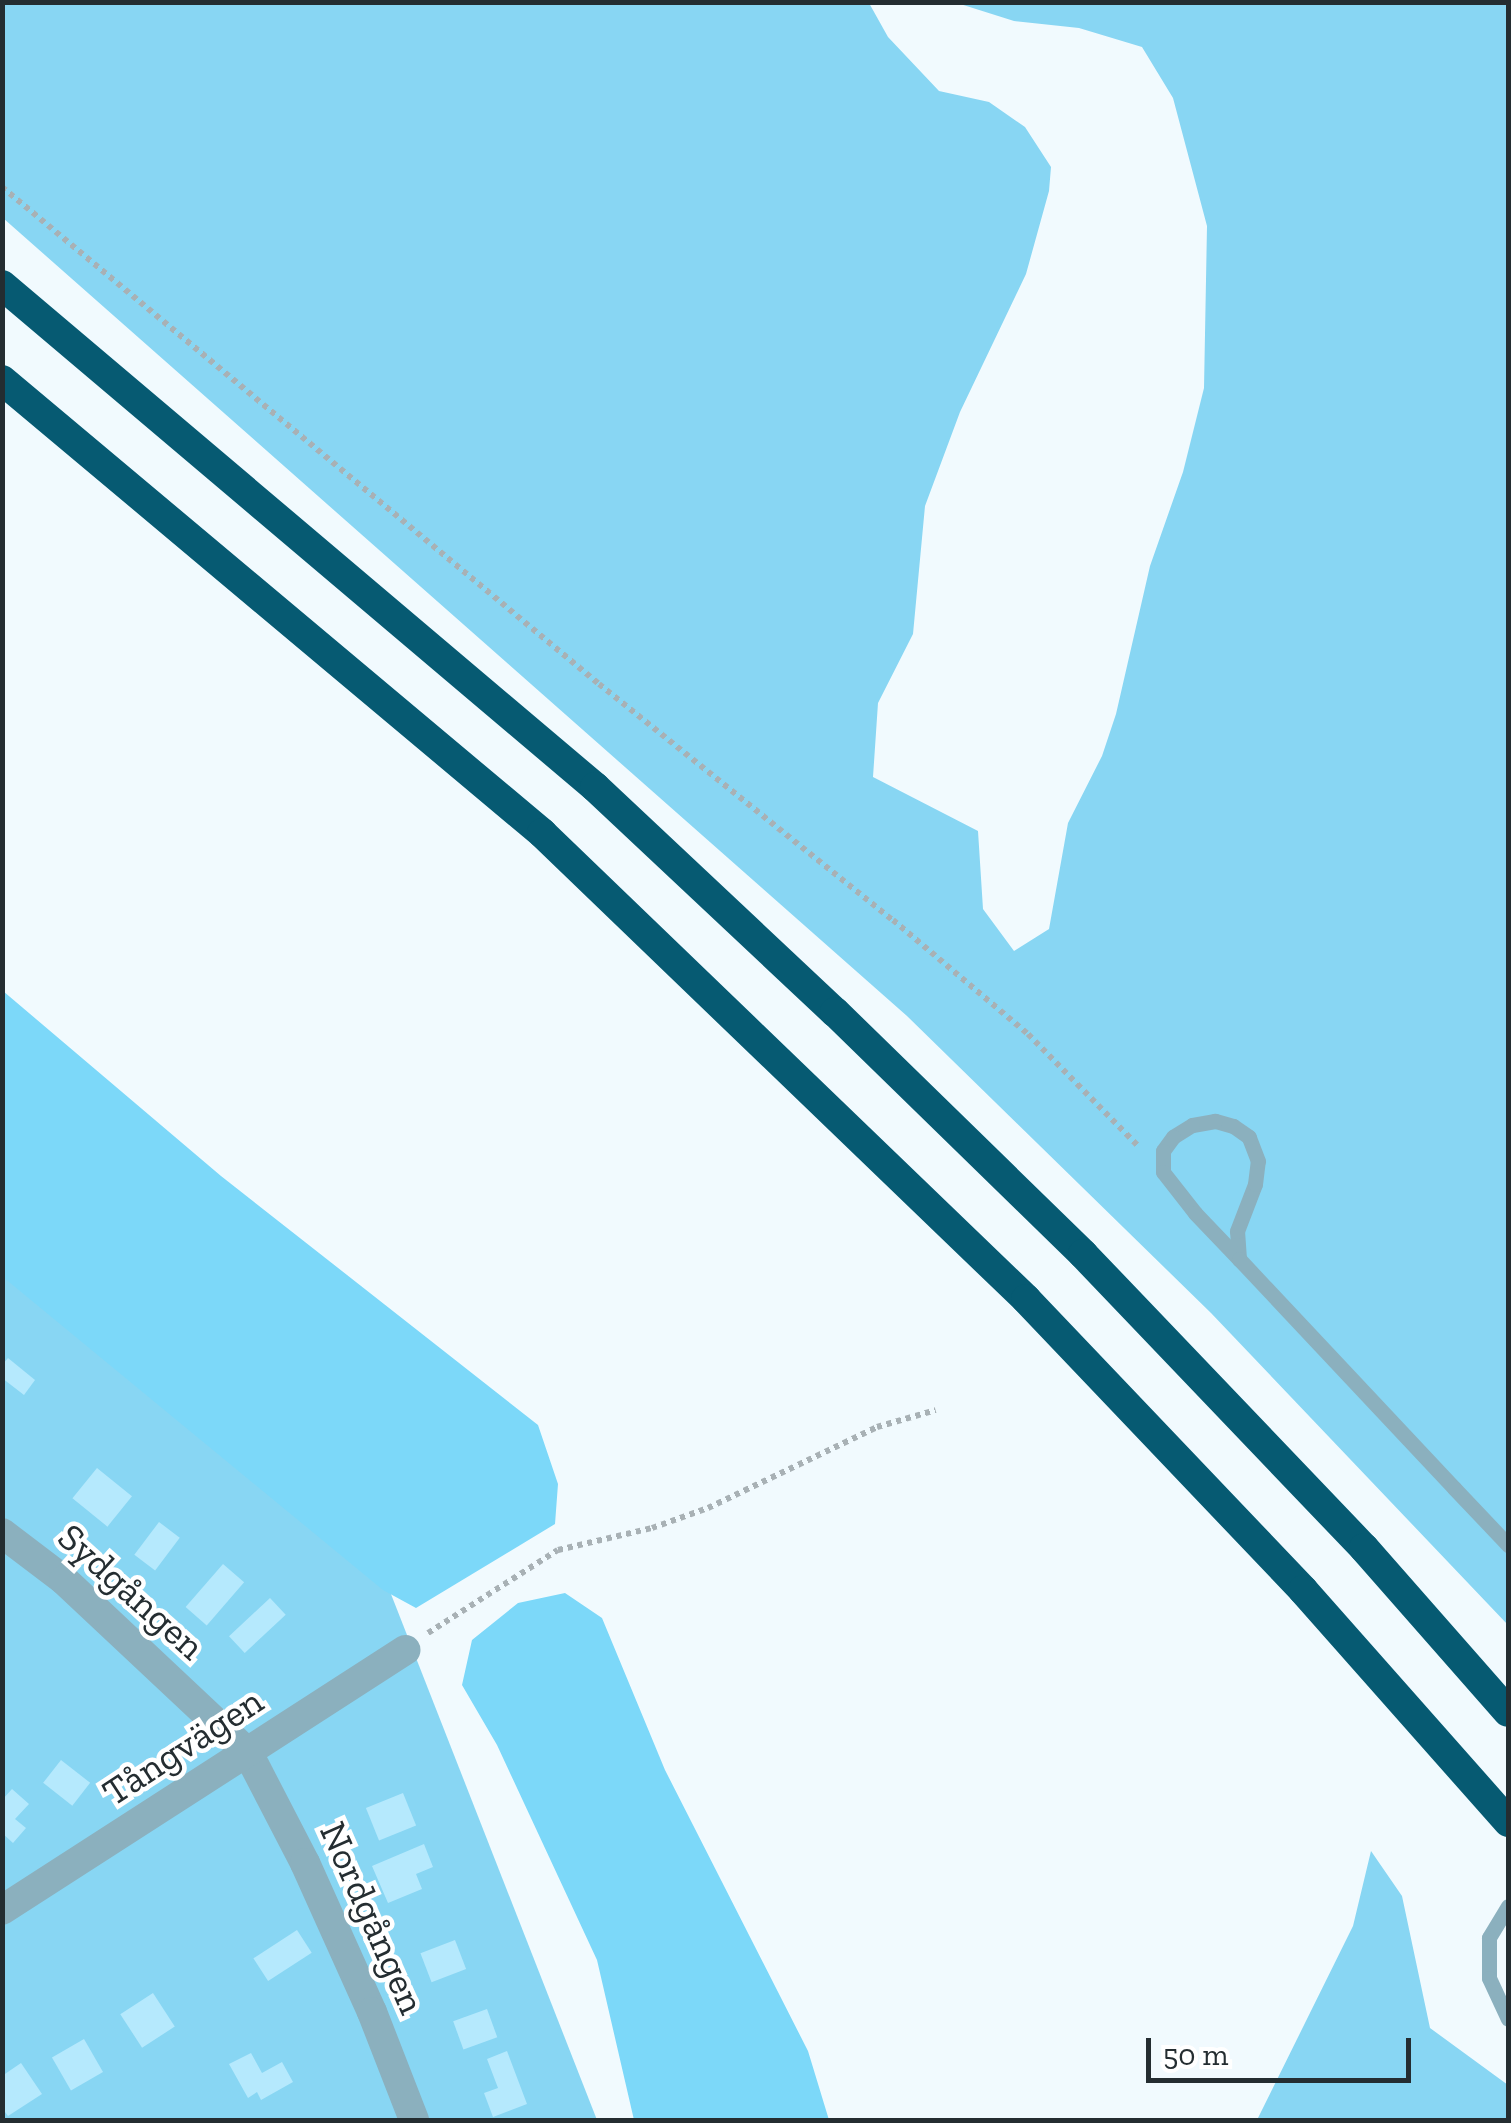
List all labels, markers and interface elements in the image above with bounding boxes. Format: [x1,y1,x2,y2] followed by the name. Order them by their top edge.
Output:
[48,1514,214,1670] street label: Sydgången
[94,1678,272,1816] street label: Tångvägen
[309,1815,435,2021] street label: Nordgången
[1151,2018,1416,2080] scale bar
[1163,2037,1228,2073] text: 50 m

